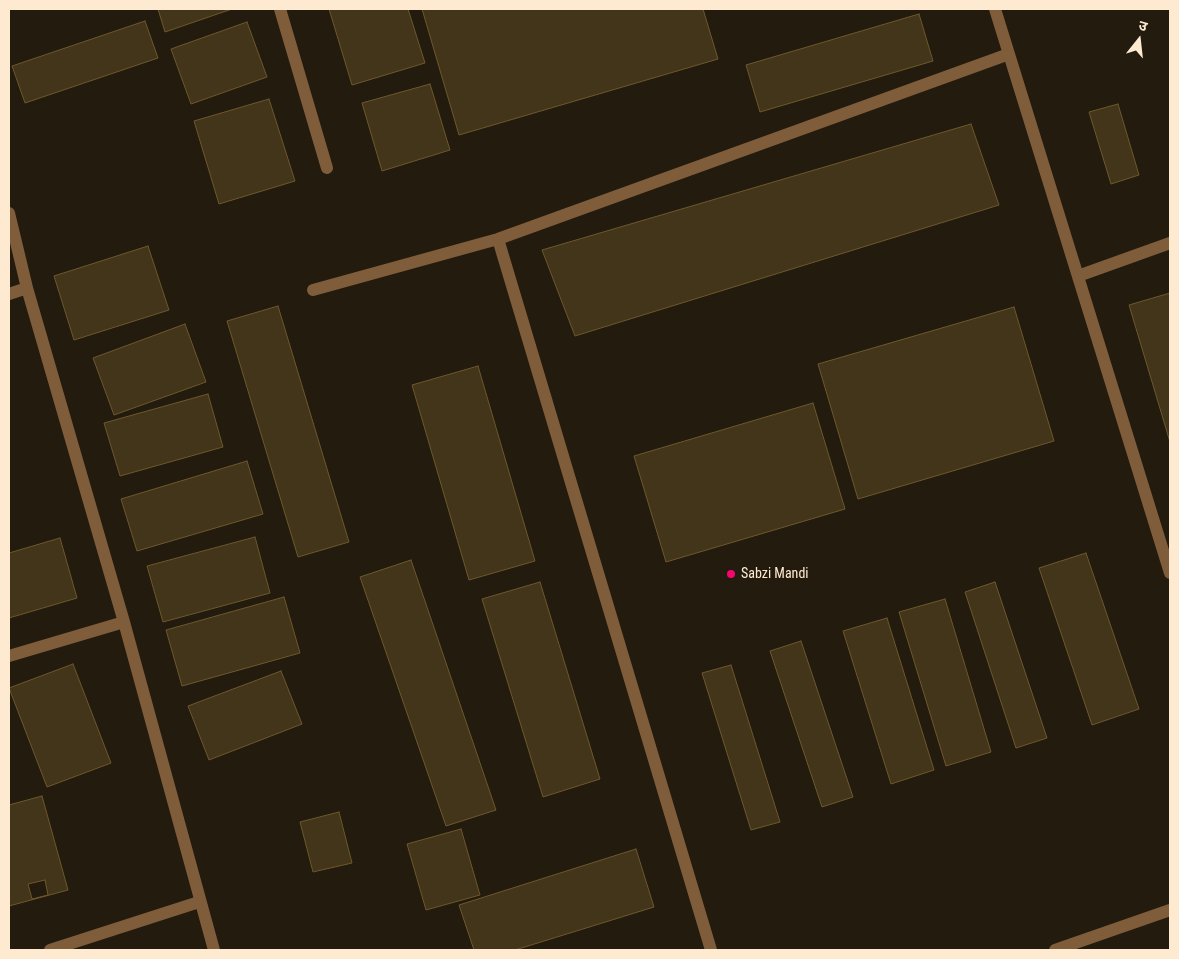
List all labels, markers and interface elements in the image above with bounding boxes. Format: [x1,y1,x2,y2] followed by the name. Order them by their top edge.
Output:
[1114,15,1164,65] north arrow
[1137,17,1149,34] text: उ
[741,566,809,582] place label: Sabzi Mandi
[725,568,737,580] marker: Sabzi Mandi

